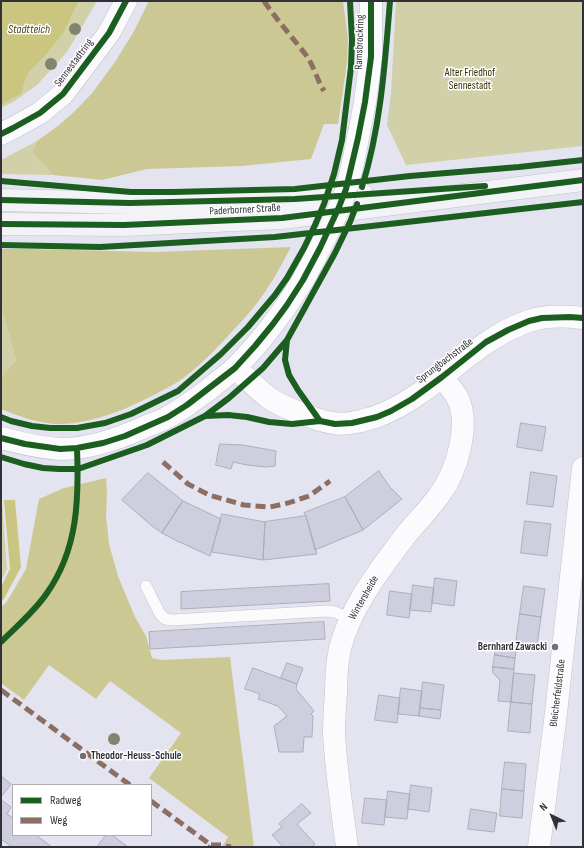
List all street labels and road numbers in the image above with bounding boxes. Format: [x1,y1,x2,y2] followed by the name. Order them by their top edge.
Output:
[352,14,368,70] street label: Ramsbrockring
[52,36,96,90] street label: Sennestadtring
[209,202,281,218] street label: Paderborner Straße
[414,335,476,387] street label: Sprungbachstraße
[346,574,382,622] street label: Wintersheide
[547,659,569,727] street label: Bleicherfeldstraße

